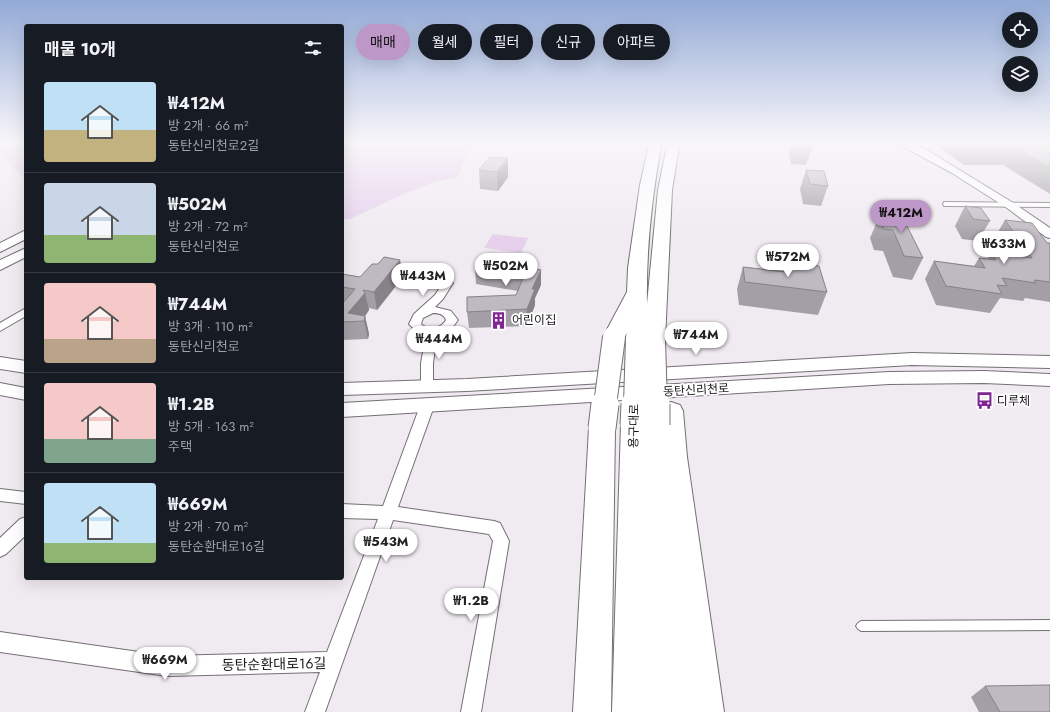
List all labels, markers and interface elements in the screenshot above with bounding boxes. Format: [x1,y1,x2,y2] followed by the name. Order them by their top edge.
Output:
[1002,12,1038,92] map controls
[1002,12,1038,48] button: locate
[356,24,410,60] chip: 매매
[418,24,472,60] chip: 월세
[480,24,533,60] chip: 필터
[541,24,595,60] chip: 신규
[603,24,670,60] chip: 아파트
[44,37,116,61] text: 매물 10개
[302,37,324,59] icon: filters
[1002,56,1038,92] button: layers
[168,91,225,115] text: ₩412M
[76,98,124,146] icon: home
[168,116,248,135] text: 방 2개 · 66 m²
[168,136,259,155] text: 동탄신리천로2길
[168,192,227,216] text: ₩502M
[76,199,124,247] icon: home
[873,200,929,234] pin: ₩412M
[879,203,923,222] text: ₩412M
[168,217,248,236] text: 방 2개 · 72 m²
[976,231,1032,265] pin: ₩633M
[982,234,1026,253] text: ₩633M
[168,237,240,256] text: 동탄신리천로
[760,244,816,278] pin: ₩572M
[766,247,810,266] text: ₩572M
[478,253,534,287] pin: ₩502M
[484,256,528,275] text: ₩502M
[395,263,451,297] pin: ₩443M
[400,266,446,285] text: ₩443M
[168,292,227,316] text: ₩744M
[76,299,124,347] icon: home
[489,310,509,330] building icon: 어린이집
[512,311,556,329] place label: 어린이집
[168,317,253,336] text: 방 3개 · 110 m²
[668,322,724,356] pin: ₩744M
[673,325,719,344] text: ₩744M
[411,326,467,360] pin: ₩444M
[416,329,462,348] text: ₩444M
[168,337,240,356] text: 동탄신리천로
[662,379,730,401] street label: 동탄신리천로
[974,391,994,411] bus stop icon: 디루체
[168,392,215,416] text: ₩1.2B
[997,392,1030,410] place label: 디루체
[76,399,124,447] icon: home
[625,404,643,448] street label: 용구대로
[168,417,254,436] text: 방 5개 · 163 m²
[168,437,192,456] text: 주택
[168,492,227,516] text: ₩669M
[76,499,124,547] icon: home
[168,517,248,536] text: 방 2개 · 70 m²
[358,529,414,563] pin: ₩543M
[364,532,408,551] text: ₩543M
[168,537,265,556] text: 동탄순환대로16길
[443,588,499,622] pin: ₩1.2B
[453,591,489,610] text: ₩1.2B
[137,647,193,681] pin: ₩669M
[142,650,188,669] text: ₩669M
[222,653,326,675] street label: 동탄순환대로16길

